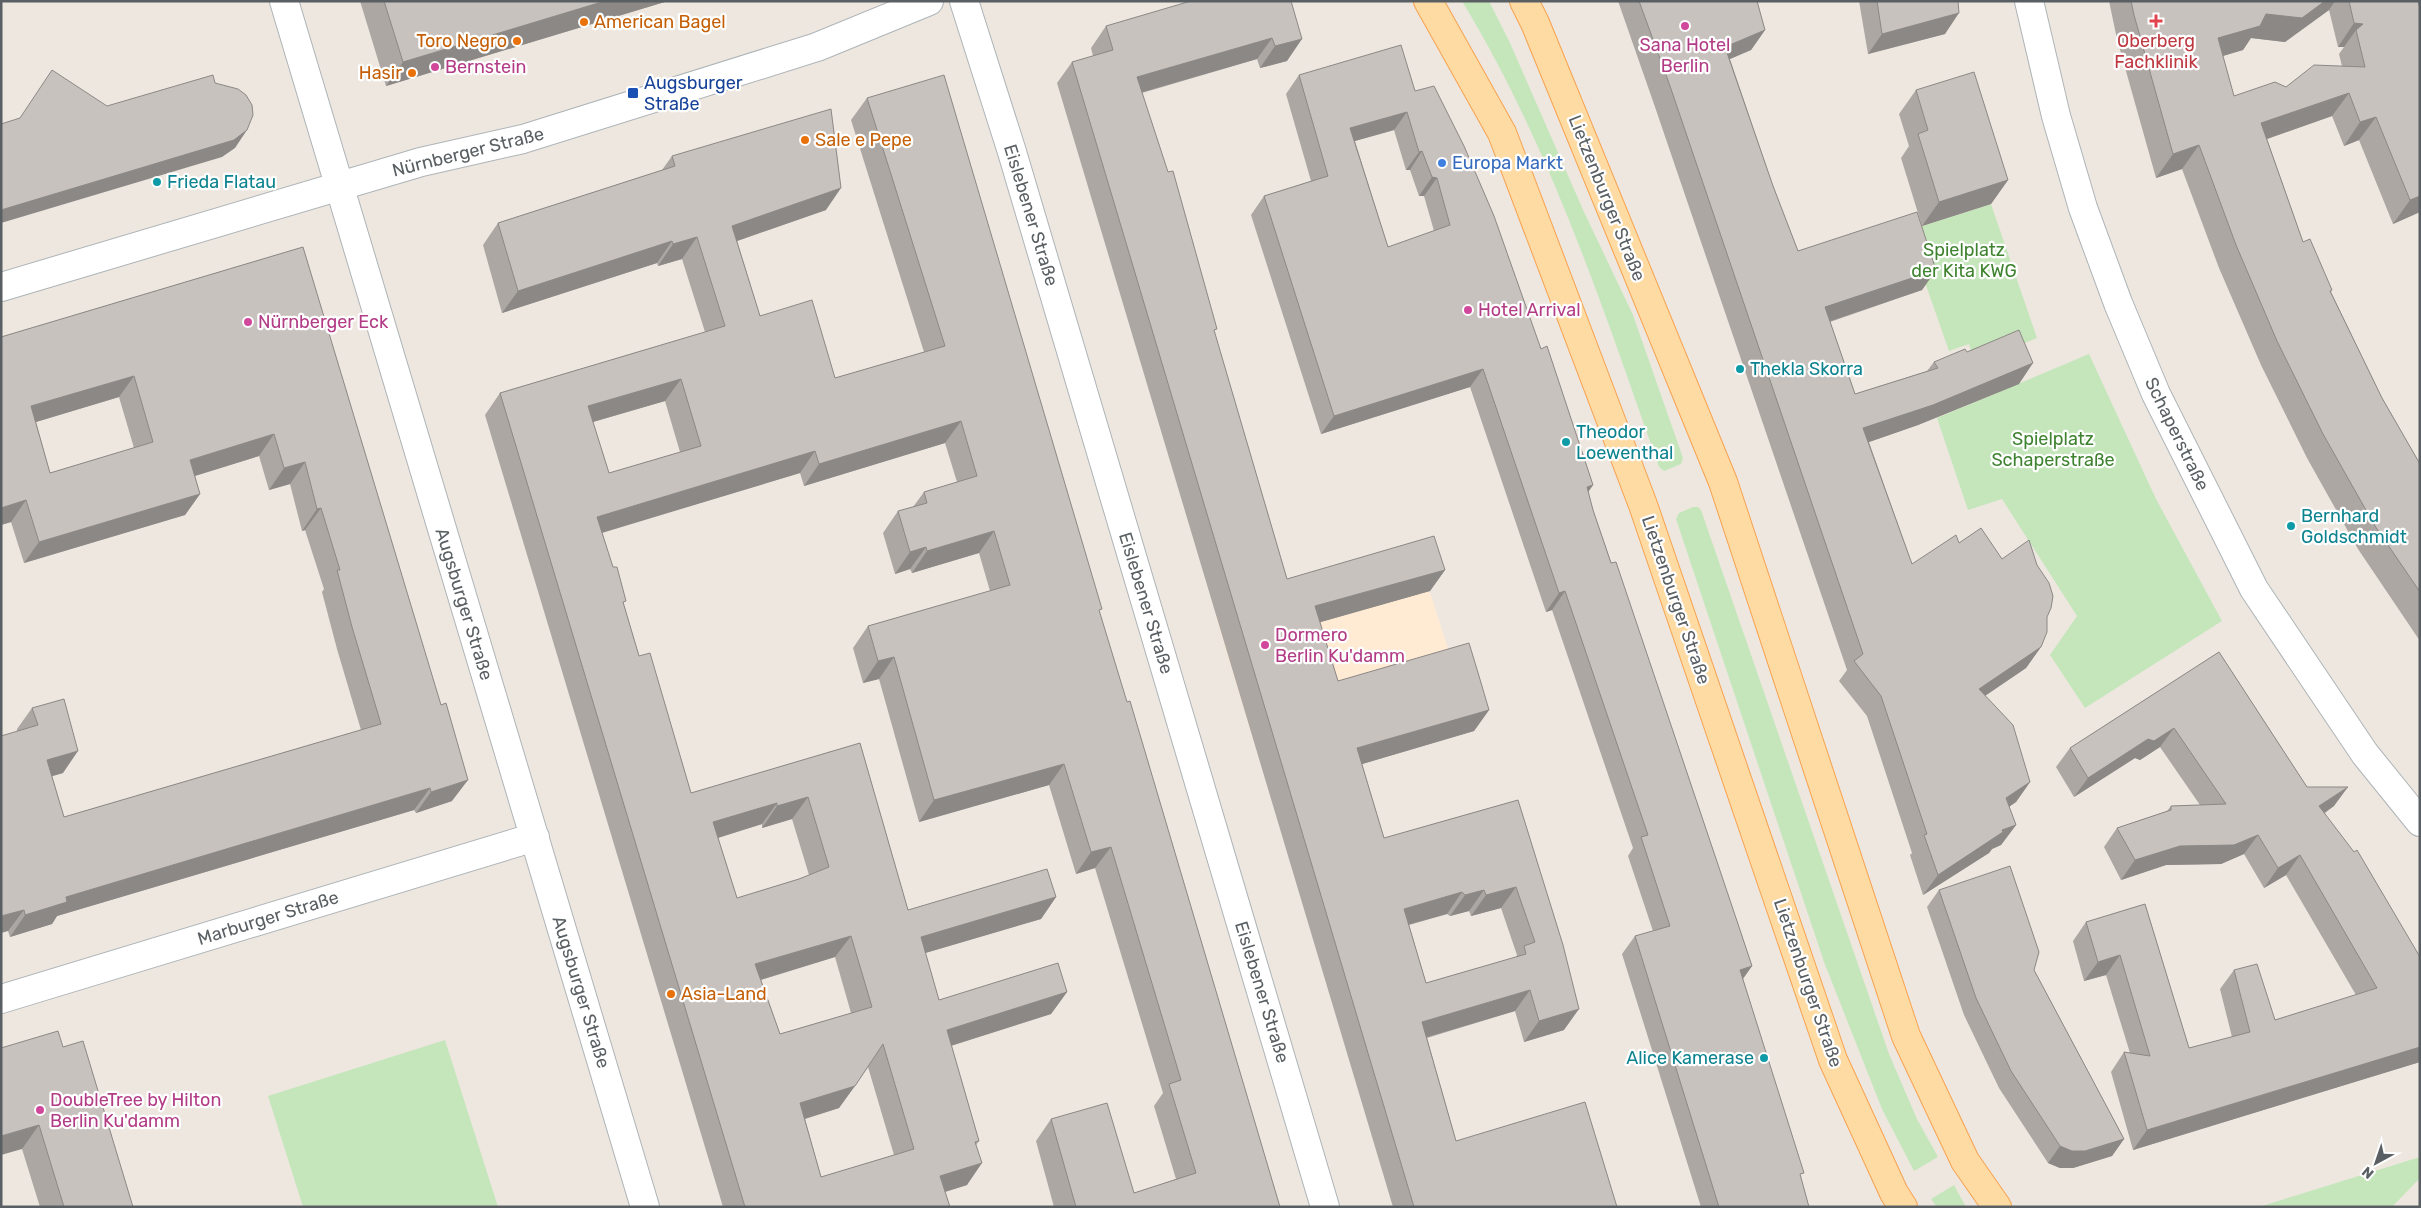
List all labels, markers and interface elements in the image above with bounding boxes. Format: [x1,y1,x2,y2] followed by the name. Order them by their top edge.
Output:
[594,11,726,33] place label: American Bagel
[2149,14,2163,28] marker: Oberberg Fachklinik
[578,16,590,28] marker: American Bagel
[1679,20,1691,32] marker: Sana Hotel Berlin
[416,30,507,52] place label: Toro Negro
[2114,30,2198,73] place label: Oberberg Fachklinik
[1640,34,1730,77] place label: Sana Hotel Berlin
[511,35,523,47] marker: Toro Negro
[445,56,526,78] place label: Bernstein
[429,61,441,73] marker: Bernstein
[359,62,402,84] place label: Hasir
[406,67,418,79] marker: Hasir
[644,72,743,115] place label: Augsburger Straße
[626,86,640,100] marker: Augsburger Straße
[1564,112,1650,284] street label: Lietzenburger Straße
[390,122,546,182] street label: Nürnberger Straße
[815,129,912,151] place label: Sale e Pepe
[799,134,811,146] marker: Sale e Pepe
[999,141,1063,289] street label: Eislebener Straße
[1452,152,1563,174] place label: Europa Markt
[1436,157,1448,169] marker: Europa Markt
[167,171,276,193] place label: Frieda Flatau
[151,176,163,188] marker: Frieda Flatau
[1911,239,2017,282] park label: Spielplatz der Kita KWG
[1478,299,1581,321] place label: Hotel Arrival
[1462,304,1474,316] marker: Hotel Arrival
[258,311,389,333] place label: Nürnberger Eck
[242,316,254,328] marker: Nürnberger Eck
[1750,358,1863,380] place label: Thekla Skorra
[1734,363,1746,375] marker: Thekla Skorra
[2140,374,2214,494] street label: Schaperstraße
[1576,421,1673,464] place label: Theodor Loewenthal
[1991,428,2115,471] park label: Spielplatz Schaperstraße
[1560,436,1572,448] marker: Theodor Loewenthal
[2301,505,2407,548] place label: Bernhard Goldschmidt
[1637,513,1715,687] street label: Lietzenburger Straße
[2285,520,2297,532] marker: Bernhard Goldschmidt
[430,525,498,683] street label: Augsburger Straße
[1114,529,1178,677] street label: Eislebener Straße
[1275,624,1405,667] place label: Dormero Berlin Ku'damm
[1259,639,1271,651] marker: Dormero Berlin Ku'damm
[195,886,341,950] street label: Marburger Straße
[1769,896,1847,1070] street label: Lietzenburger Straße
[547,913,615,1071] street label: Augsburger Straße
[1230,918,1294,1066] street label: Eislebener Straße
[681,983,767,1005] place label: Asia-Land
[665,988,677,1000] marker: Asia-Land
[1626,1047,1754,1069] place label: Alice Kamerase
[1758,1052,1770,1064] marker: Alice Kamerase
[50,1089,221,1132] place label: DoubleTree by Hilton Berlin Ku'damm
[34,1104,46,1116] marker: DoubleTree by Hilton Berlin Ku'damm
[2351,1138,2401,1188] north arrow
[2359,1163,2377,1182] text: N

